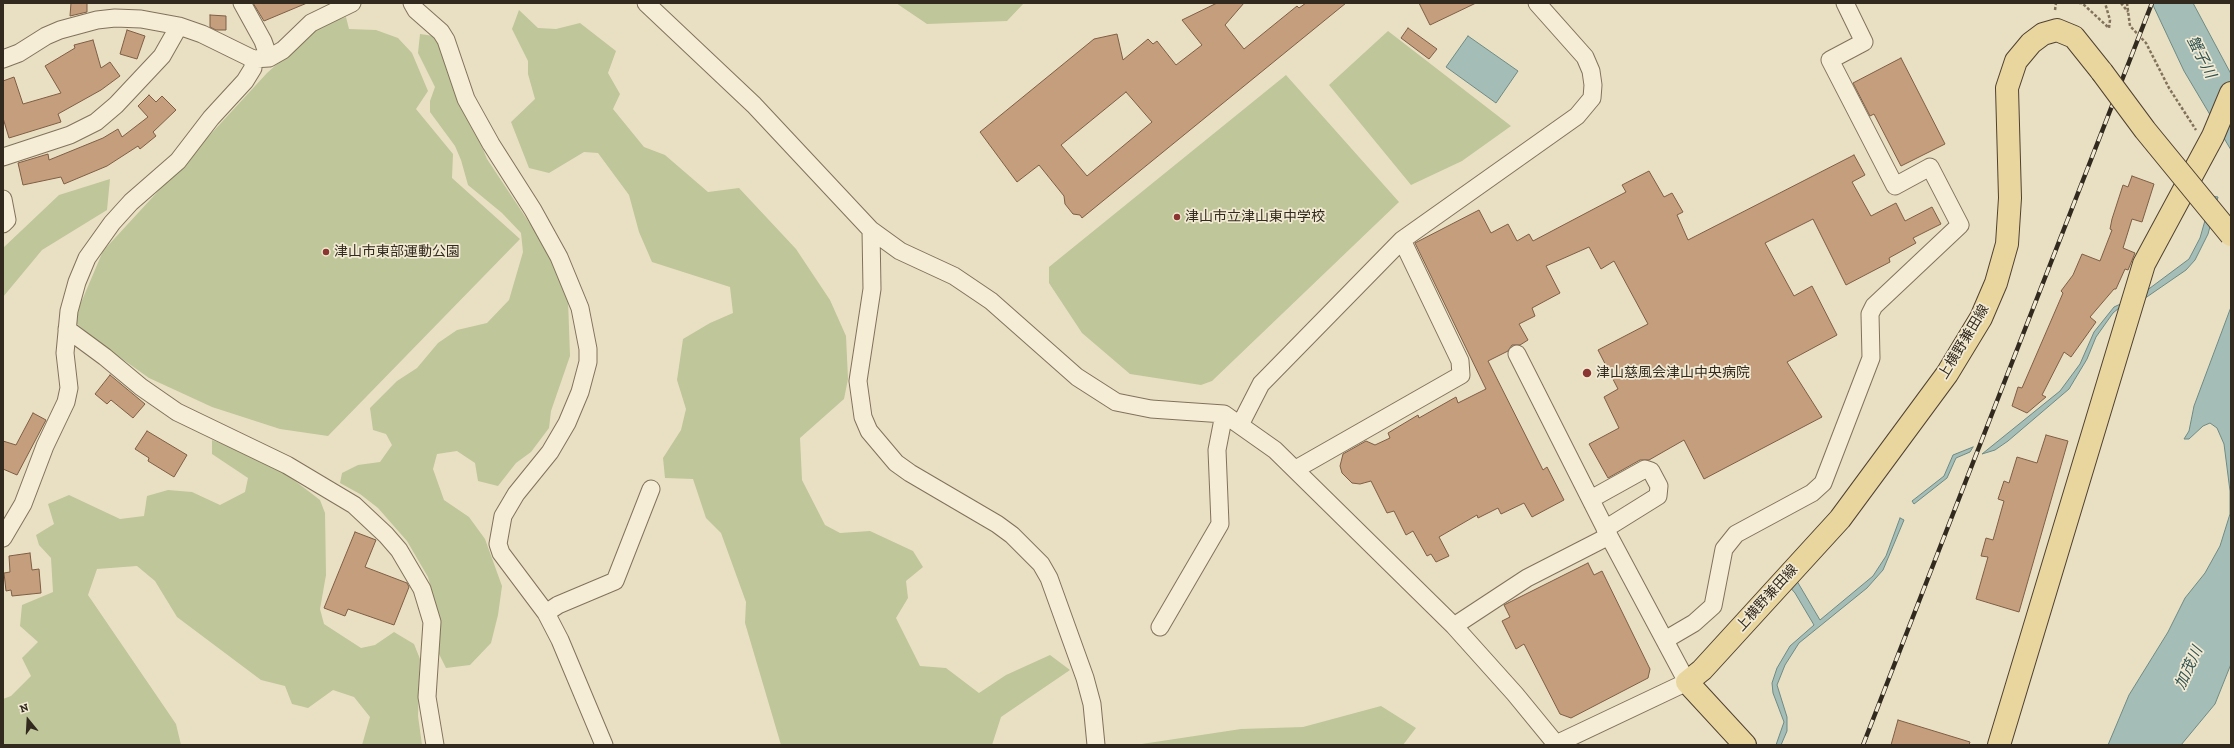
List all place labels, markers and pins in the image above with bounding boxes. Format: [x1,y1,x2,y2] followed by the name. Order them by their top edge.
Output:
[1185,209,1325,225] place label: 津山市立津山東中学校
[1172,212,1182,222] marker: 津山市立津山東中学校
[334,244,460,260] place label: 津山市東部運動公園
[321,247,331,257] marker: 津山市東部運動公園
[1596,365,1750,381] place label: 津山慈風会津山中央病院
[1581,367,1593,379] marker: 津山慈風会津山中央病院

